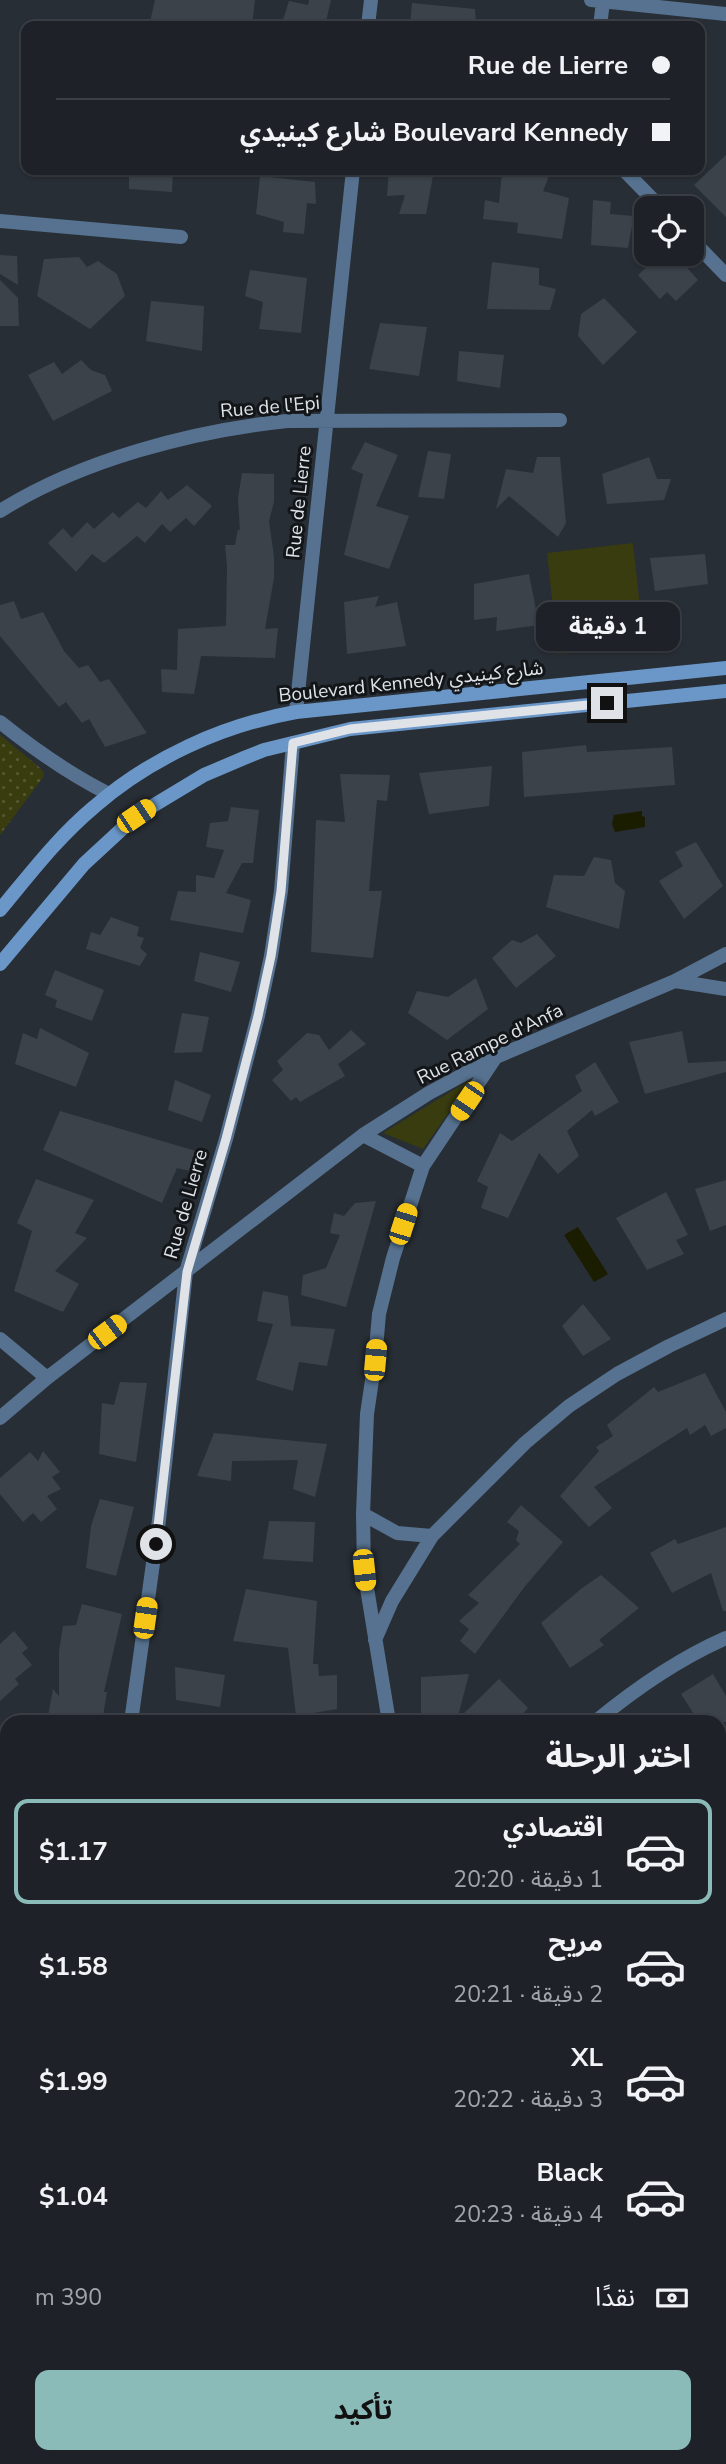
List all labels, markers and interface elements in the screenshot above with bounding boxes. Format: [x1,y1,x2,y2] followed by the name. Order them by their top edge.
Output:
[468,48,628,83] text: Rue de Lierre
[240,115,628,150] text: Boulevard Kennedy شارع كينيدي
[634,196,704,266] map controls
[634,196,704,266] button: locate
[219,390,321,424] street label: Rue de l'Epi
[280,445,318,559] street label: Rue de Lierre
[535,602,679,650] callout: 1 دقيقة
[569,611,647,642] text: 1 دقيقة
[277,655,545,710] street label: Boulevard Kennedy شارع كينيدي
[591,687,623,719] route end
[113,796,160,836] car
[413,997,567,1091] street label: Rue Rampe d'Anfa
[447,1078,488,1124] car
[158,1146,214,1262] street label: Rue de Lierre
[387,1201,420,1247] car
[84,1311,131,1353] car
[363,1338,388,1382] car
[140,1528,172,1560] route start
[352,1548,377,1592] car
[132,1596,159,1640] car
[546,1735,691,1778] text: اختر الرحلة
[503,1810,603,1845] text: اقتصادي
[624,1820,687,1883] icon: car
[39,1834,108,1869] text: $1.17
[453,1864,603,1895] text: 1 دقيقة · 20:20
[548,1925,603,1960] text: مريح
[624,1935,687,1998] icon: car
[39,1949,108,1984] text: $1.58
[453,1979,603,2010] text: 2 دقيقة · 20:21
[571,2040,603,2075] text: XL
[624,2050,687,2113] icon: car
[39,2064,108,2099] text: $1.99
[453,2084,603,2115] text: 3 دقيقة · 20:22
[536,2155,603,2190] text: Black
[624,2165,687,2228] icon: car
[39,2179,108,2214] text: $1.04
[453,2199,603,2230] text: 4 دقيقة · 20:23
[653,2279,691,2317] icon: cash
[595,2280,635,2315] text: نقدًا
[35,2282,102,2313] text: 390 m
[35,2370,691,2450] button: تأكيد

